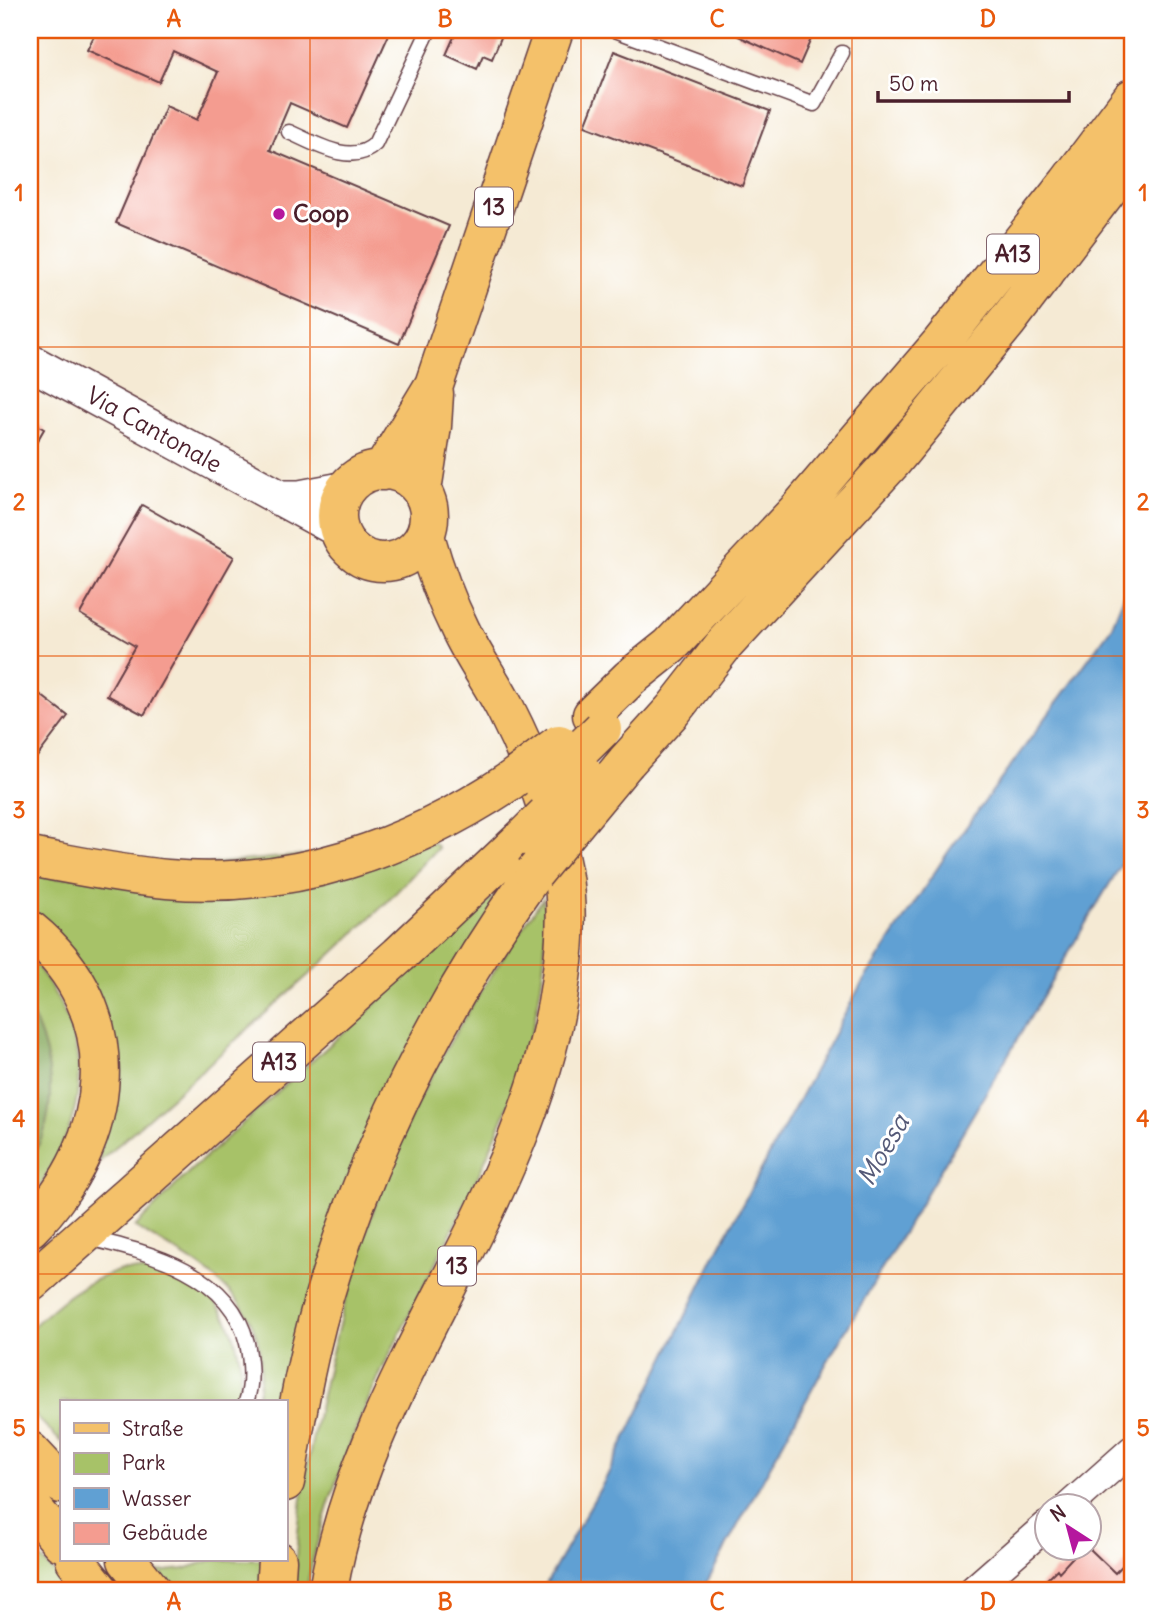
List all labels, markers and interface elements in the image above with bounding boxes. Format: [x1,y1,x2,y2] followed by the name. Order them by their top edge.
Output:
[167,4,182,33] text: A
[437,4,453,33] text: B
[709,4,725,33] text: C
[980,4,996,33] text: D
[878,60,1069,104] scale bar
[889,70,938,97] text: 50 m
[14,178,24,207] text: 1
[1138,178,1148,207] text: 1
[475,188,513,227] road number: 13
[293,198,349,228] place label: Coop
[271,206,287,222] marker: Coop
[987,234,1039,274] road number: A13
[82,380,227,479] street label: Via Cantonale
[13,487,26,516] text: 2
[1137,487,1150,516] text: 2
[12,795,26,824] text: 3
[1136,795,1150,824] text: 3
[253,1042,305,1082] road number: A13
[12,1104,26,1133] text: 4
[1136,1104,1150,1133] text: 4
[849,1108,916,1191] water label: Moesa
[438,1246,476,1286] road number: 13
[60,1400,287,1562] legend
[12,1413,26,1442] text: 5
[1136,1413,1150,1442] text: 5
[122,1415,183,1442] text: Straße
[122,1449,165,1476] text: Park
[122,1485,192,1512] text: Wasser
[1032,1492,1102,1562] north arrow
[1046,1500,1070,1527] text: N
[122,1519,208,1546] text: Gebäude
[167,1587,182,1616] text: A
[437,1587,453,1616] text: B
[709,1587,725,1616] text: C
[980,1587,996,1616] text: D

